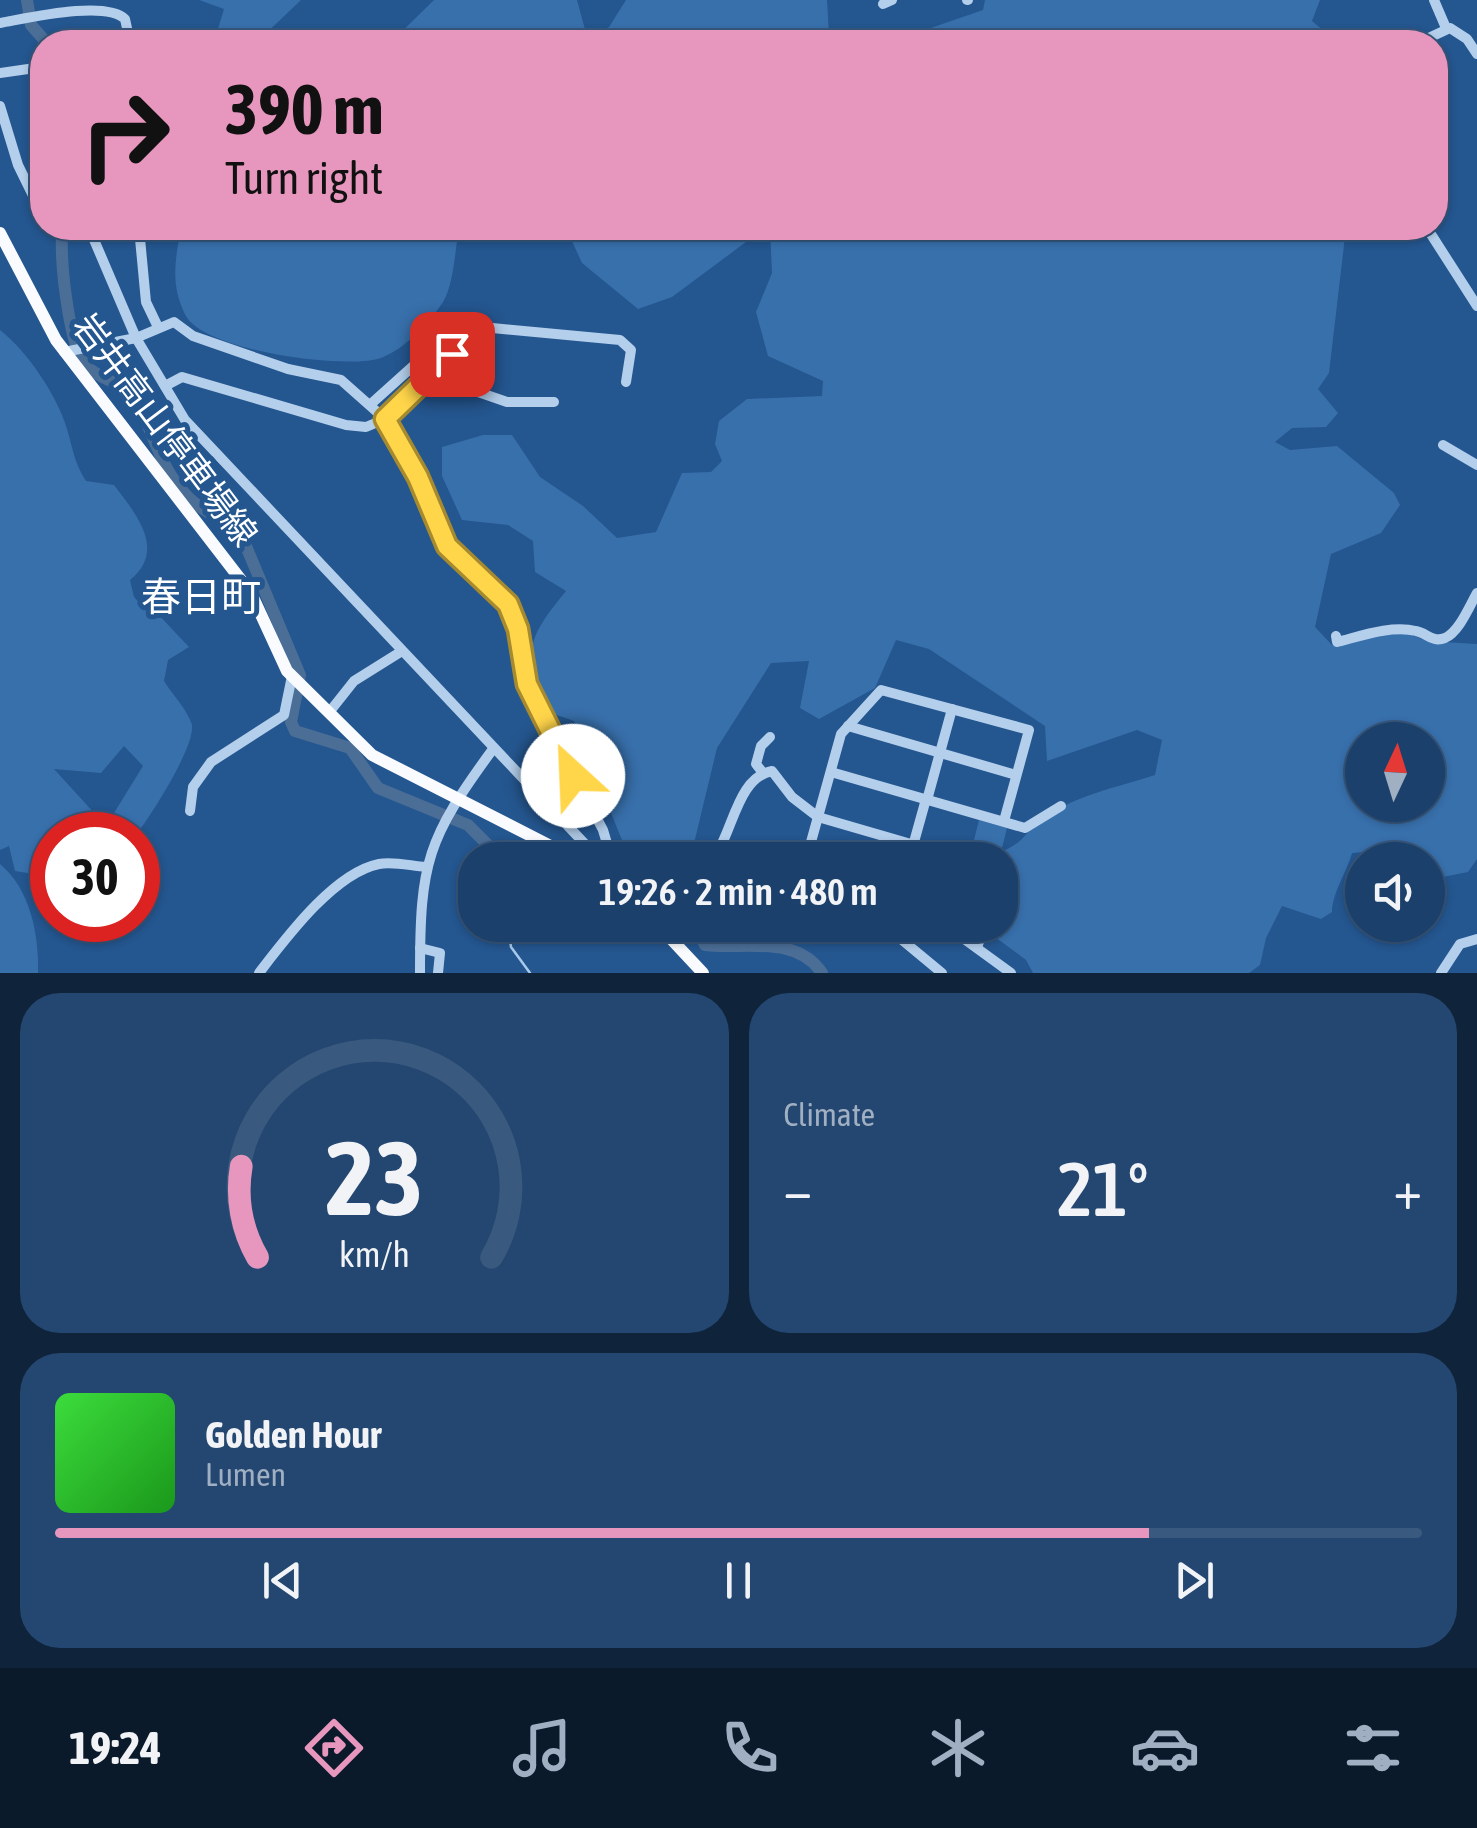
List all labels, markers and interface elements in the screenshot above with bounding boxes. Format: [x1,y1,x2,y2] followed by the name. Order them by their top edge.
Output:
[225,69,384,149] text: 390 m
[60,70,190,200] icon: right
[225,152,383,204] text: Turn right
[66,306,266,553] street label: 岩井高山停車場線
[410,312,495,397] pin
[425,327,480,382] icon: arrive
[141,574,261,619] district label: 春日町
[1345,722,1445,822] north arrow
[1345,722,1445,942] map controls
[521,724,625,828] position arrow
[30,812,160,942] speed limit sign: 30
[1345,842,1445,942] button: sound
[598,870,878,913] text: 19:26 · 2 min · 480 m
[784,1096,875,1133] text: Climate
[325,1118,423,1237] text: 23
[1057,1146,1148,1232] text: 21°
[784,1158,812,1221] text: −
[1393,1158,1422,1221] text: +
[339,1234,410,1275] text: km/h
[205,1413,381,1456] text: Golden Hour
[205,1456,286,1493] text: Lumen
[255,1553,310,1608] icon: previous
[711,1553,766,1608] icon: pause
[1167,1553,1222,1608] icon: next
[299,1713,369,1783] icon: directions
[507,1713,577,1783] icon: music
[715,1713,785,1783] icon: phone
[923,1713,993,1783] icon: climate
[1130,1713,1200,1783] icon: car
[1338,1713,1408,1783] icon: filters
[69,1722,162,1774] text: 19:24

